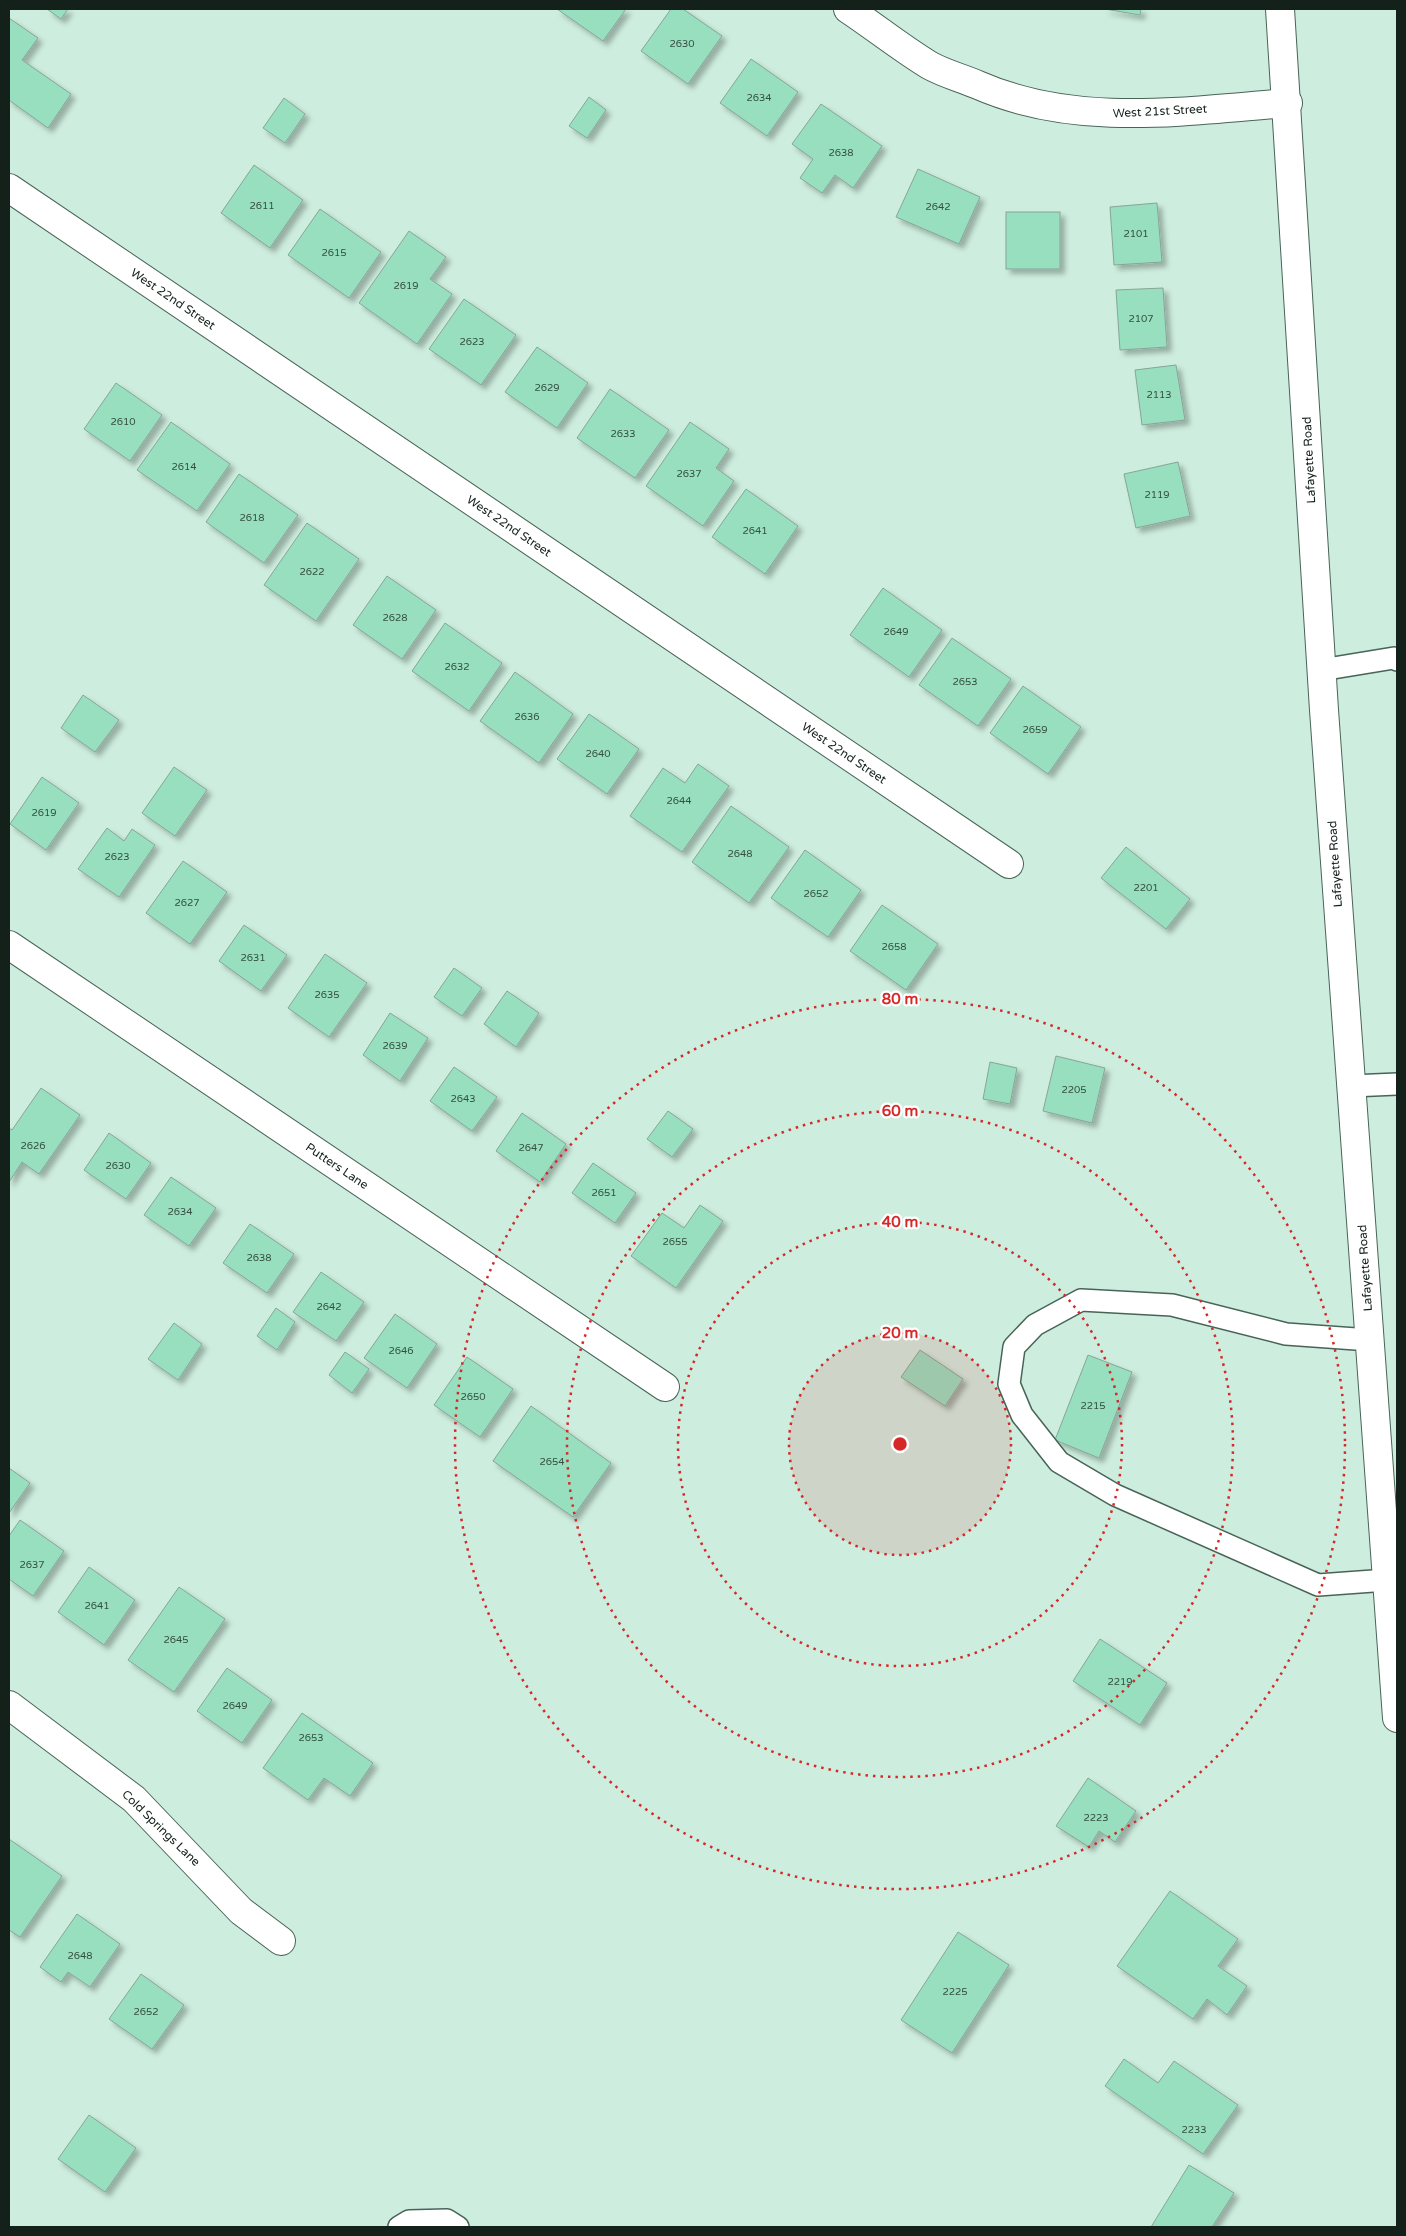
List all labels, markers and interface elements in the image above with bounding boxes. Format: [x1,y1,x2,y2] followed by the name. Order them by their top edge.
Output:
[669,38,695,50] house number: 2630
[746,92,772,104] house number: 2634
[1112,102,1208,120] street label: West 21st Street
[828,147,854,159] house number: 2638
[249,200,275,212] house number: 2611
[925,201,951,213] house number: 2642
[1123,228,1149,240] house number: 2101
[321,247,347,259] house number: 2615
[128,265,218,333] street label: West 22nd Street
[393,280,419,292] house number: 2619
[1128,313,1154,325] house number: 2107
[459,336,485,348] house number: 2623
[534,382,560,394] house number: 2629
[1146,389,1172,401] house number: 2113
[110,416,136,428] house number: 2610
[1300,416,1318,504] street label: Lafayette Road
[610,428,636,440] house number: 2633
[171,461,197,473] house number: 2614
[676,468,702,480] house number: 2637
[1144,489,1170,501] house number: 2119
[464,492,554,560] street label: West 22nd Street
[239,512,265,524] house number: 2618
[742,525,768,537] house number: 2641
[299,566,325,578] house number: 2622
[382,612,408,624] house number: 2628
[883,626,909,638] house number: 2649
[444,661,470,673] house number: 2632
[952,676,978,688] house number: 2653
[514,711,540,723] house number: 2636
[799,719,889,787] street label: West 22nd Street
[1022,724,1048,736] house number: 2659
[585,748,611,760] house number: 2640
[666,795,692,807] house number: 2644
[31,807,57,819] house number: 2619
[1325,820,1345,908] street label: Lafayette Road
[727,848,753,860] house number: 2648
[104,851,130,863] house number: 2623
[1133,882,1159,894] house number: 2201
[803,888,829,900] house number: 2652
[174,897,200,909] house number: 2627
[881,941,907,953] house number: 2658
[240,952,266,964] house number: 2631
[314,989,340,1001] house number: 2635
[882,990,918,1008] text: 80 m
[382,1040,408,1052] house number: 2639
[1061,1084,1087,1096] house number: 2205
[450,1093,476,1105] house number: 2643
[882,1102,918,1120] text: 60 m
[20,1140,46,1152] house number: 2626
[303,1140,371,1192] street label: Putters Lane
[518,1142,544,1154] house number: 2647
[105,1160,131,1172] house number: 2630
[591,1187,617,1199] house number: 2651
[167,1206,193,1218] house number: 2634
[882,1213,918,1231] text: 40 m
[1355,1224,1375,1312] street label: Lafayette Road
[662,1236,688,1248] house number: 2655
[246,1252,272,1264] house number: 2638
[316,1301,342,1313] house number: 2642
[882,1324,918,1342] text: 20 m
[388,1345,414,1357] house number: 2646
[460,1391,486,1403] house number: 2650
[1080,1400,1106,1412] house number: 2215
[891,1435,909,1453] centre of rings
[539,1456,565,1468] house number: 2654
[19,1559,45,1571] house number: 2637
[84,1600,110,1612] house number: 2641
[163,1634,189,1646] house number: 2645
[1107,1676,1133,1688] house number: 2219
[222,1700,248,1712] house number: 2649
[298,1732,324,1744] house number: 2653
[119,1787,203,1869] street label: Cold Springs Lane
[1083,1812,1109,1824] house number: 2223
[67,1950,93,1962] house number: 2648
[942,1986,968,1998] house number: 2225
[133,2006,159,2018] house number: 2652
[1181,2124,1207,2136] house number: 2233

